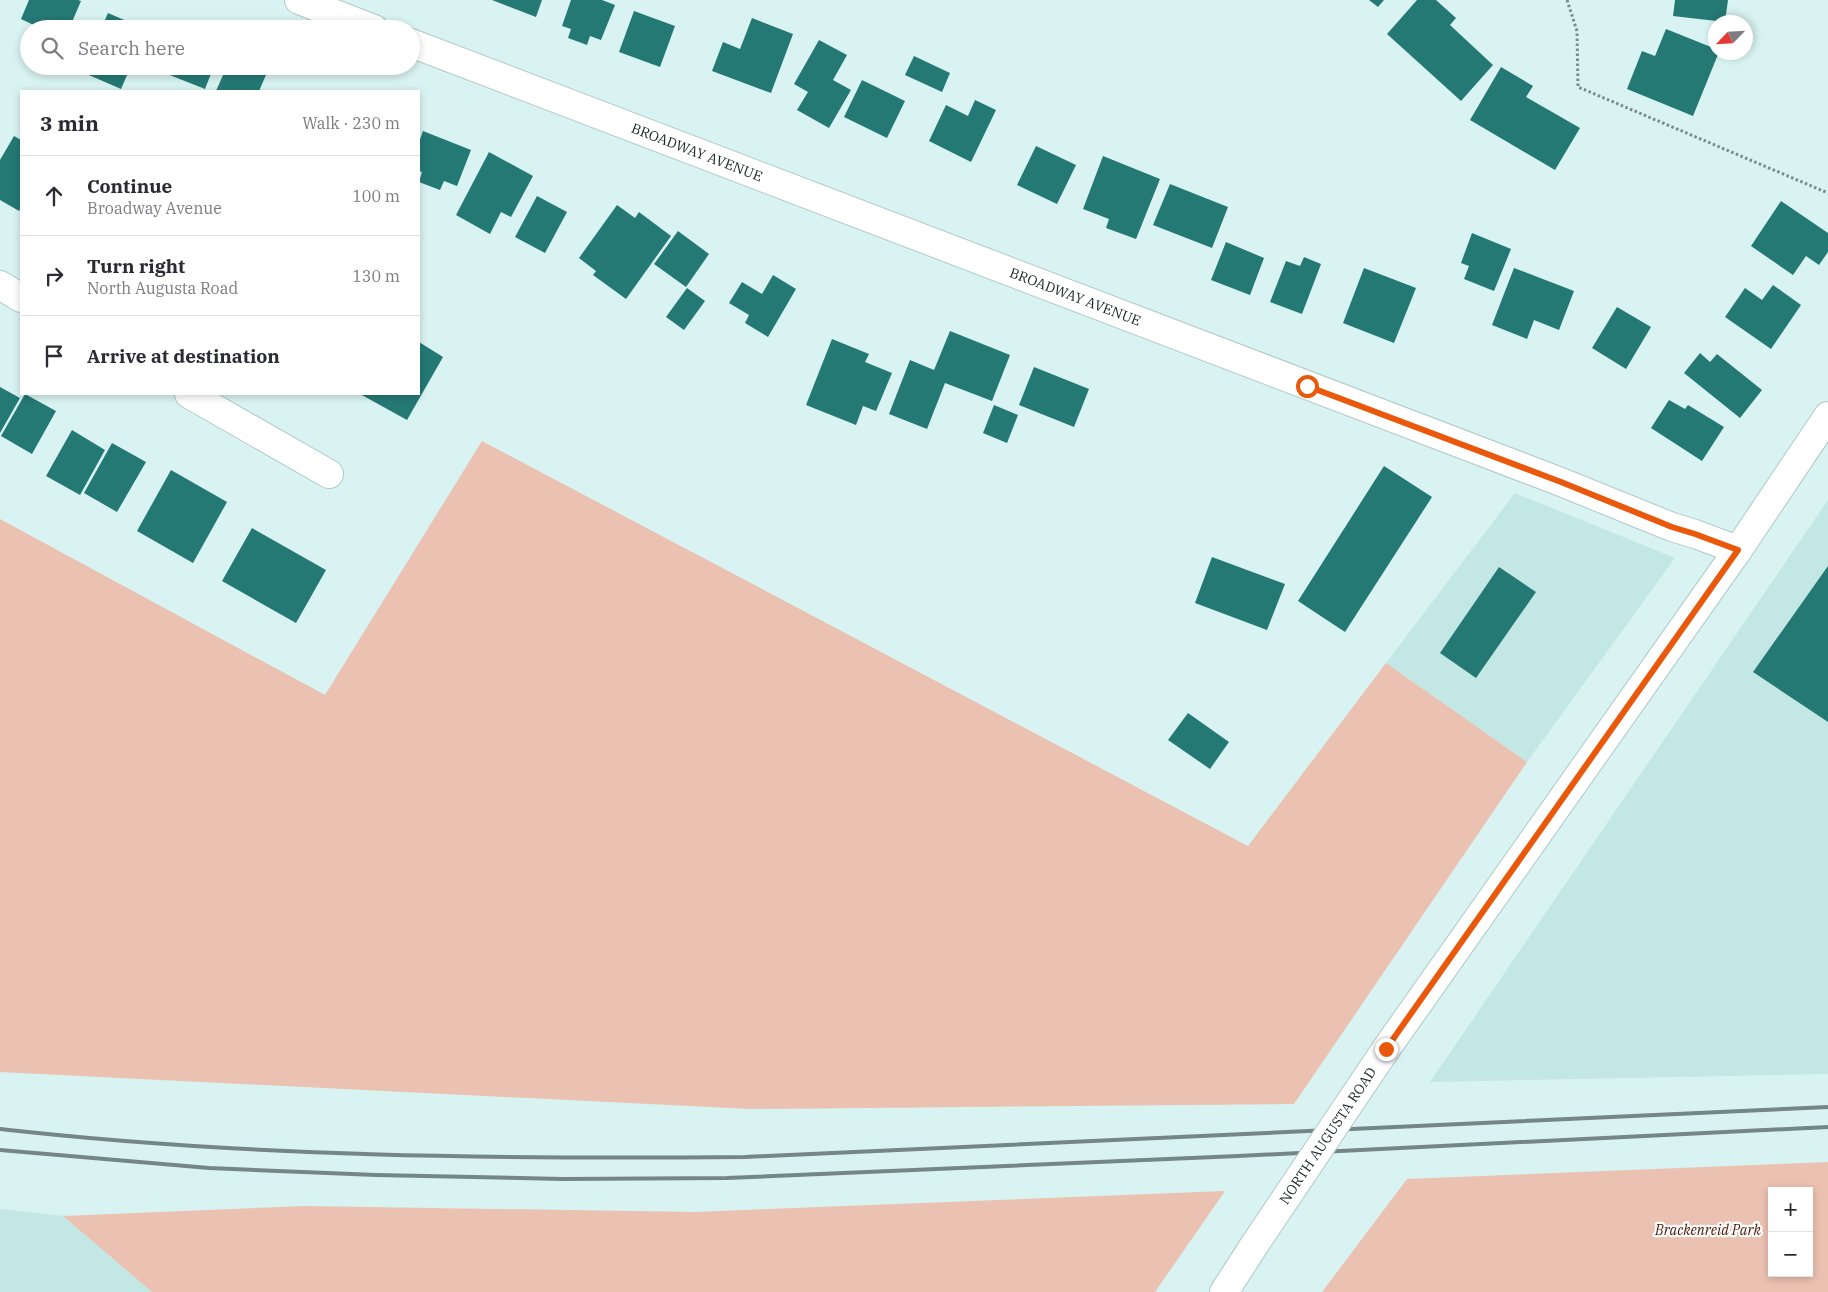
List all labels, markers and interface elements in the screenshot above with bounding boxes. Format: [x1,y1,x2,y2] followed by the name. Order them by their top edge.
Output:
[1708,15,1753,60] north arrow
[20,20,420,75] search box
[38,34,66,62] icon: search
[78,36,185,60] text: Search here
[40,109,99,137] text: 3 min
[302,113,400,133] text: Walk · 230 m
[629,119,765,185] street label: BROADWAY AVENUE
[87,174,172,198] text: Continue
[40,182,68,210] icon: ahead
[352,186,400,206] text: 100 m
[87,198,222,218] text: Broadway Avenue
[87,254,185,278] text: Turn right
[40,262,68,290] icon: right
[1007,263,1143,330] street label: BROADWAY AVENUE
[352,266,400,286] text: 130 m
[87,278,238,298] text: North Augusta Road
[40,342,68,370] icon: arrive
[87,344,280,368] text: Arrive at destination
[1296,375,1319,398] route start
[1375,1038,1398,1061] route end
[1275,1064,1380,1208] street label: NORTH AUGUSTA ROAD
[1768,1187,1813,1277] map controls
[1768,1187,1813,1232] button: +
[1654,1221,1761,1239] park label: Brackenreid Park
[1768,1232,1813,1277] button: −

